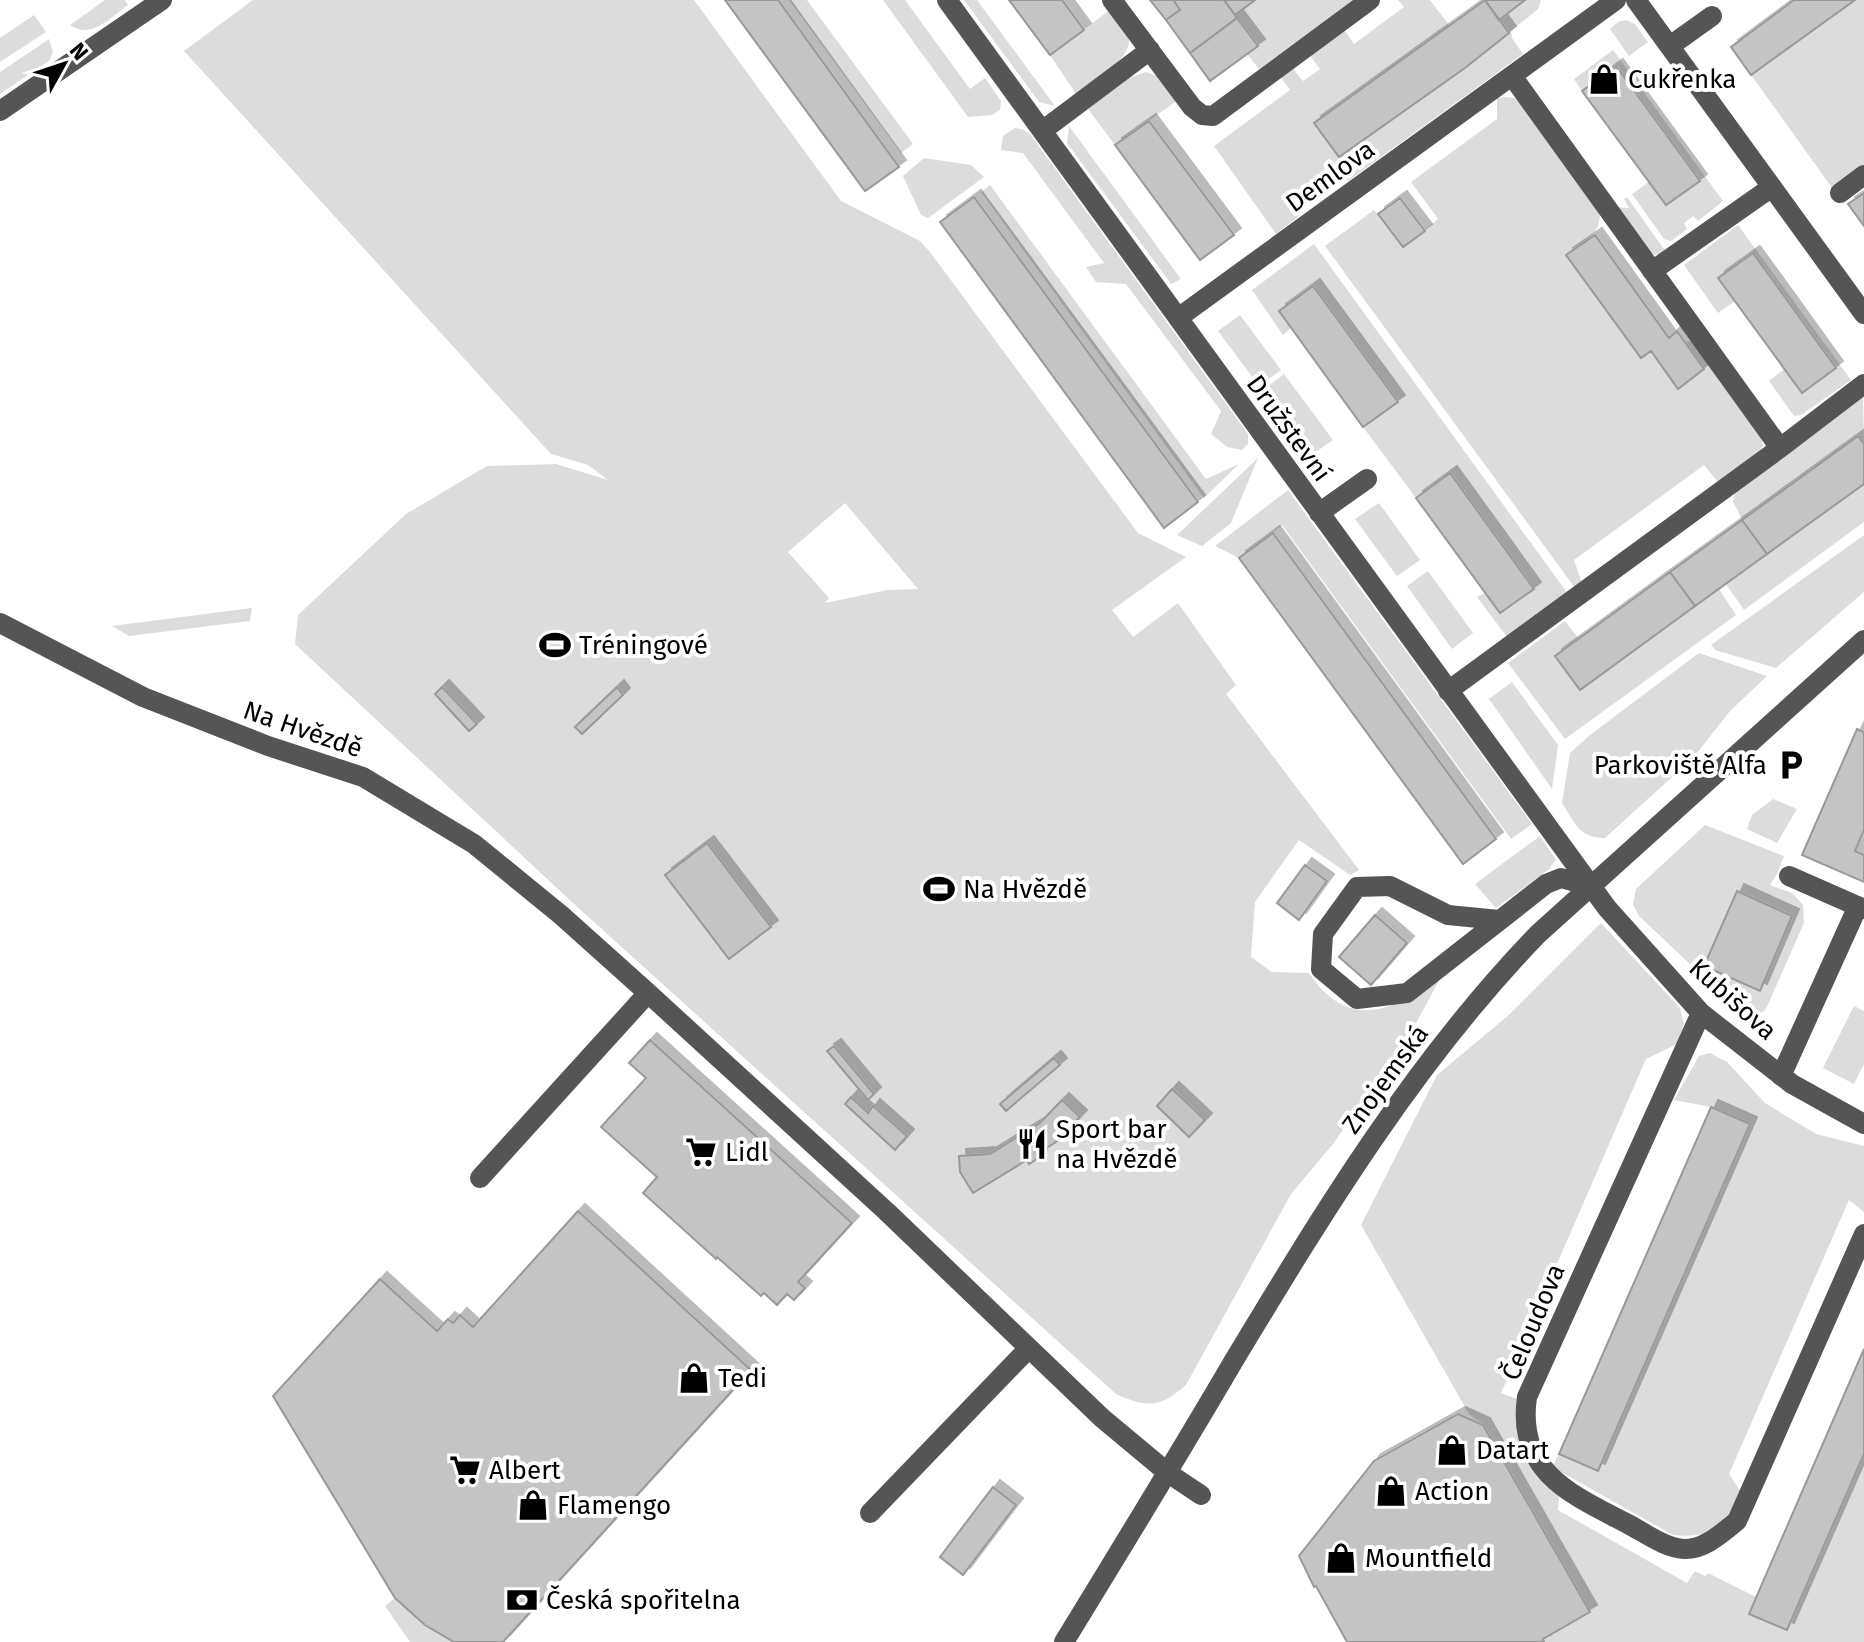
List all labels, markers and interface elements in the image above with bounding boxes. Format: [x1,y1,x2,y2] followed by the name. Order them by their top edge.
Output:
[24,24,104,104] north arrow
[64,37,94,66] text: N
[1587,62,1621,96] shop icon: Cukřenka
[1628,64,1736,95] place label: Cukřenka
[1280,134,1381,219] street label: Demlova
[1240,369,1337,487] street label: Družstevní
[538,628,572,662] sports icon: Tréningové
[579,630,708,661] place label: Tréningové
[239,695,367,764] street label: Na Hvězdě
[1774,748,1808,782] parking icon: Parkoviště Alfa
[1594,750,1767,781] place label: Parkoviště Alfa
[922,872,956,906] sports icon: Na Hvězdě
[963,874,1087,905] place label: Na Hvězdě
[1683,952,1783,1047] street label: Kubišova
[1336,1019,1435,1140] street label: Znojemská
[1056,1114,1178,1175] place label: Sport bar na Hvězdě
[1015,1127,1049,1161] restaurant icon: Sport bar na Hvězdě
[684,1135,718,1169] supermarket icon: Lidl
[725,1137,769,1168] place label: Lidl
[1494,1259,1572,1385] street label: Čeloudova
[677,1361,711,1395] shop icon: Tedi
[718,1363,767,1394] place label: Tedi
[1435,1433,1469,1467] shop icon: Datart
[1476,1435,1550,1466] place label: Datart
[448,1453,482,1487] supermarket icon: Albert
[489,1455,561,1486] place label: Albert
[1374,1474,1408,1508] shop icon: Action
[1415,1476,1489,1507] place label: Action
[516,1488,550,1522] shop icon: Flamengo
[557,1490,671,1521] place label: Flamengo
[1324,1541,1358,1575] shop icon: Mountfield
[1365,1543,1492,1574] place label: Mountfield
[505,1583,539,1617] bank icon: Česká spořitelna
[546,1584,741,1616] place label: Česká spořitelna

